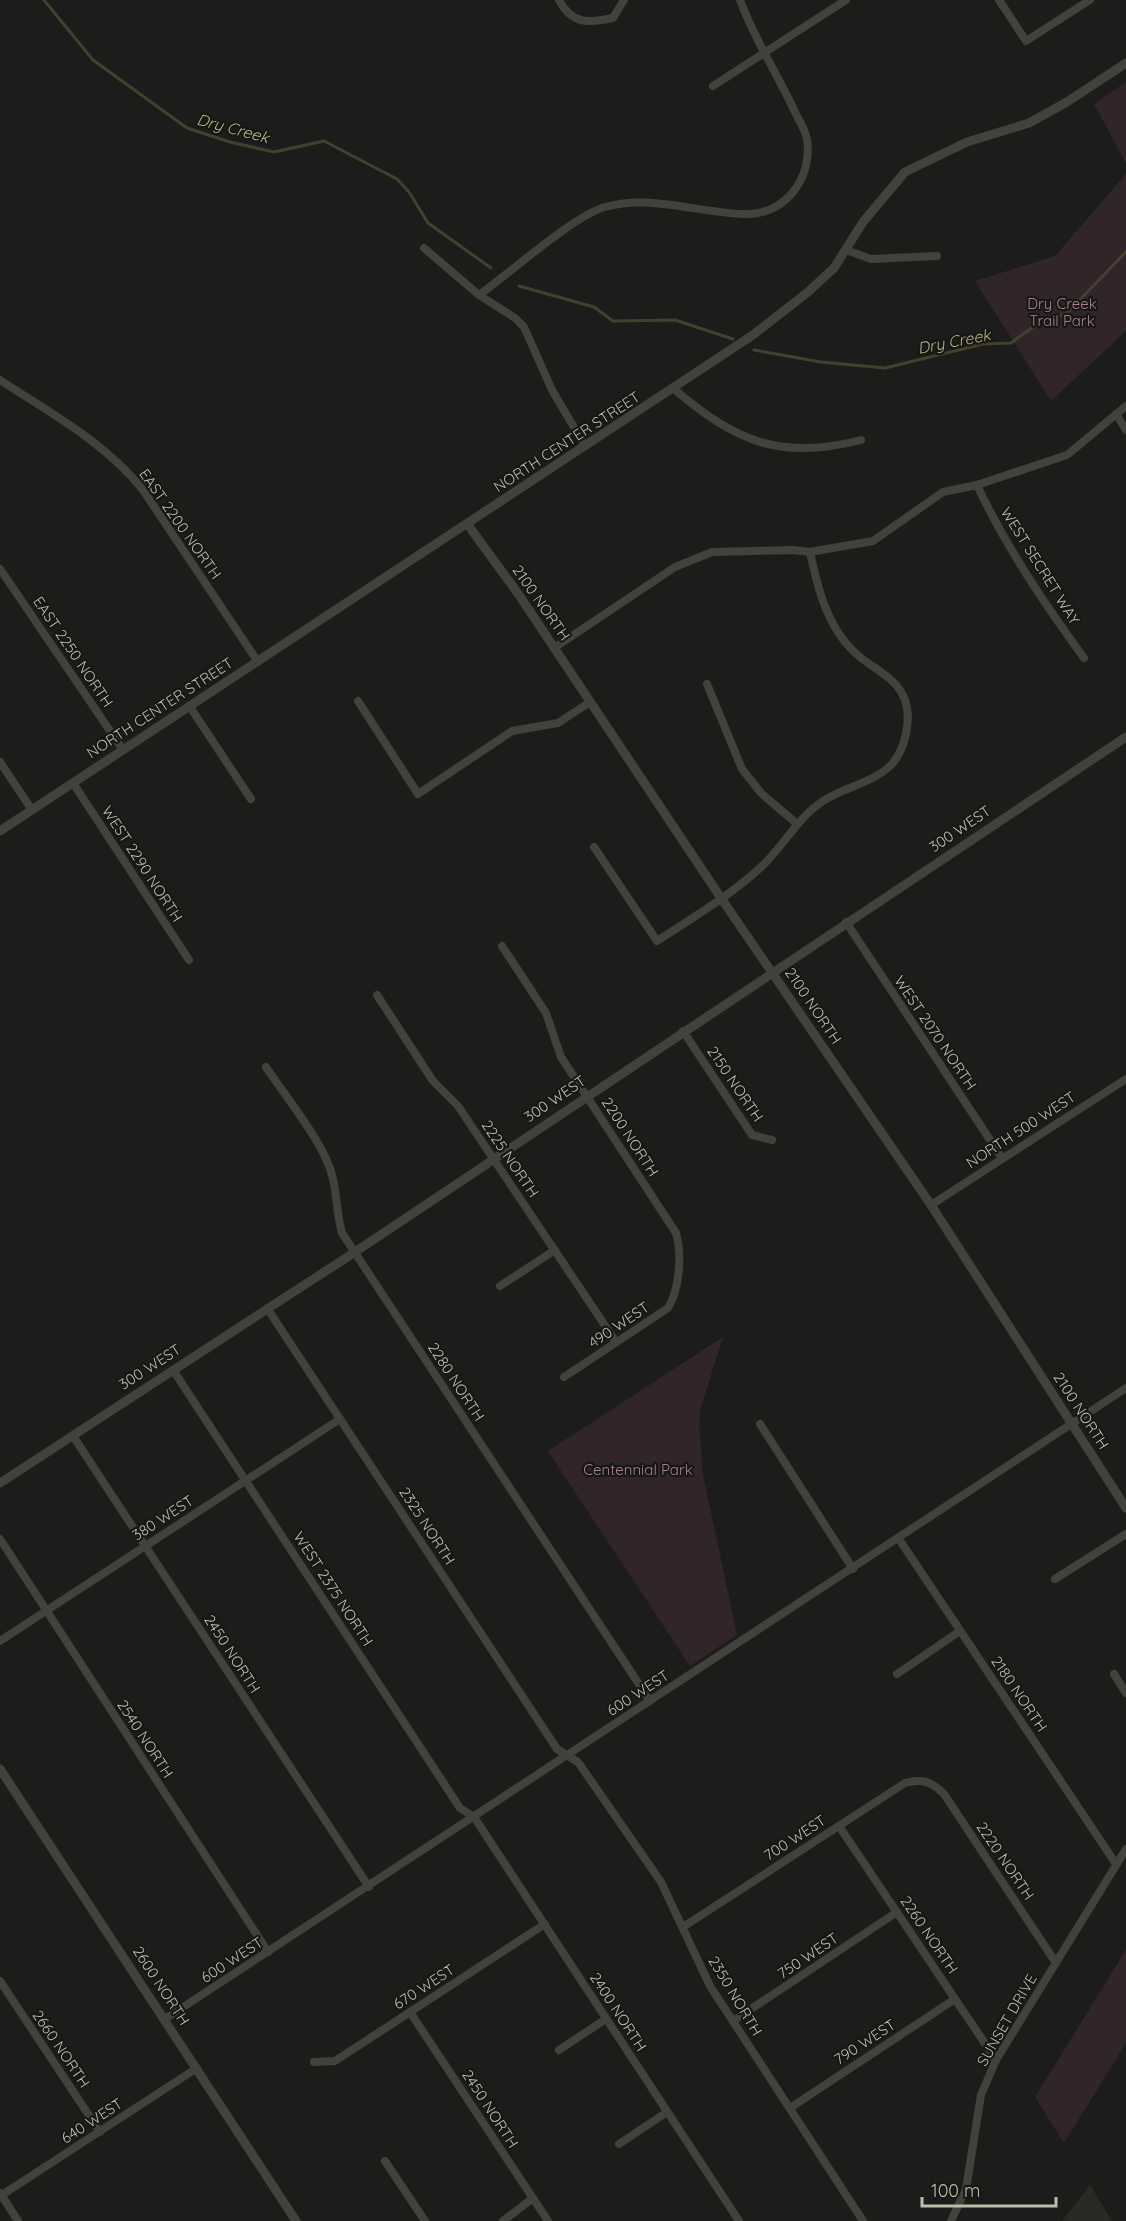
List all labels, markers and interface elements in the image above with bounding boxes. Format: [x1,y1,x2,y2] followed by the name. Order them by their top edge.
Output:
[195,109,273,148] water label: Dry Creek
[1027,294,1097,330] park label: Dry Creek Trail Park
[916,324,994,358] water label: Dry Creek
[490,387,644,496] street label: NORTH CENTER STREET
[135,465,226,583] street label: EAST 2200 NORTH
[997,504,1084,628] street label: WEST SECRET WAY
[508,561,574,644] street label: 2100 NORTH
[29,593,118,711] street label: EAST 2250 NORTH
[83,653,237,762] street label: NORTH CENTER STREET
[925,801,994,856] street label: 300 WEST
[98,802,187,925] street label: WEST 2290 NORTH
[781,964,846,1047] street label: 2100 NORTH
[890,972,981,1094] street label: WEST 2070 NORTH
[703,1042,768,1125] street label: 2150 NORTH
[520,1071,589,1126] street label: 300 WEST
[962,1087,1079,1172] street label: NORTH 500 WEST
[598,1094,663,1180] street label: 2200 NORTH
[478,1116,543,1201] street label: 2225 NORTH
[585,1297,653,1352] street label: 490 WEST
[115,1339,184,1394] street label: 300 WEST
[424,1339,489,1425] street label: 2280 NORTH
[1050,1369,1113,1453] street label: 2100 NORTH
[583,1460,693,1479] park label: Centennial Park
[395,1483,460,1568] street label: 2325 NORTH
[128,1491,197,1544] street label: 380 WEST
[289,1528,378,1650] street label: WEST 2375 NORTH
[200,1611,265,1696] street label: 2450 NORTH
[987,1652,1052,1735] street label: 2180 NORTH
[603,1665,672,1720] street label: 600 WEST
[113,1696,178,1781] street label: 2540 NORTH
[760,1811,829,1865] street label: 700 WEST
[972,1818,1038,1903] street label: 2220 NORTH
[896,1892,962,1977] street label: 2260 NORTH
[774,1928,842,1983] street label: 750 WEST
[197,1932,266,1987] street label: 600 WEST
[129,1943,194,2029] street label: 2600 NORTH
[704,1953,767,2039] street label: 2350 NORTH
[389,1960,458,2013] street label: 670 WEST
[586,1969,651,2055] street label: 2400 NORTH
[973,1970,1041,2069] street label: SUNSET DRIVE
[28,2006,94,2091] street label: 2660 NORTH
[830,2015,899,2068] street label: 790 WEST
[458,2066,523,2151] street label: 2450 NORTH
[57,2094,126,2148] street label: 640 WEST
[922,2170,1056,2208] scale bar
[931,2179,980,2202] text: 100 m

